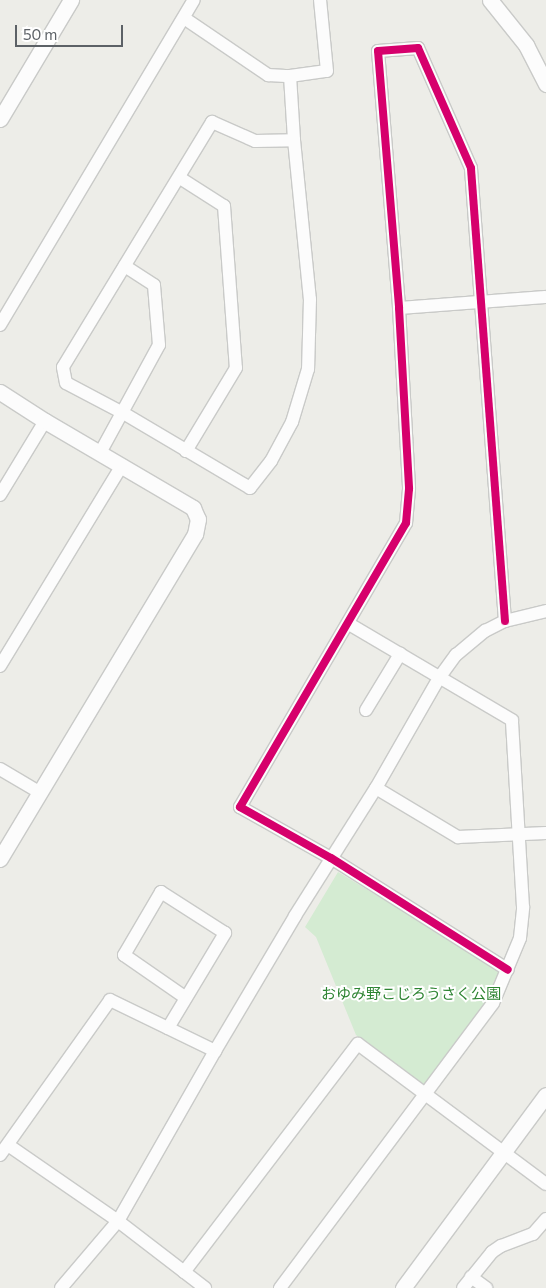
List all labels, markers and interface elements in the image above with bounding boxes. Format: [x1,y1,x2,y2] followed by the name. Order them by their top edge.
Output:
[18,15,125,47] scale bar
[23,25,57,43] text: 50 m
[321,985,501,1003] park label: おゆみ野こじろうさく公園

